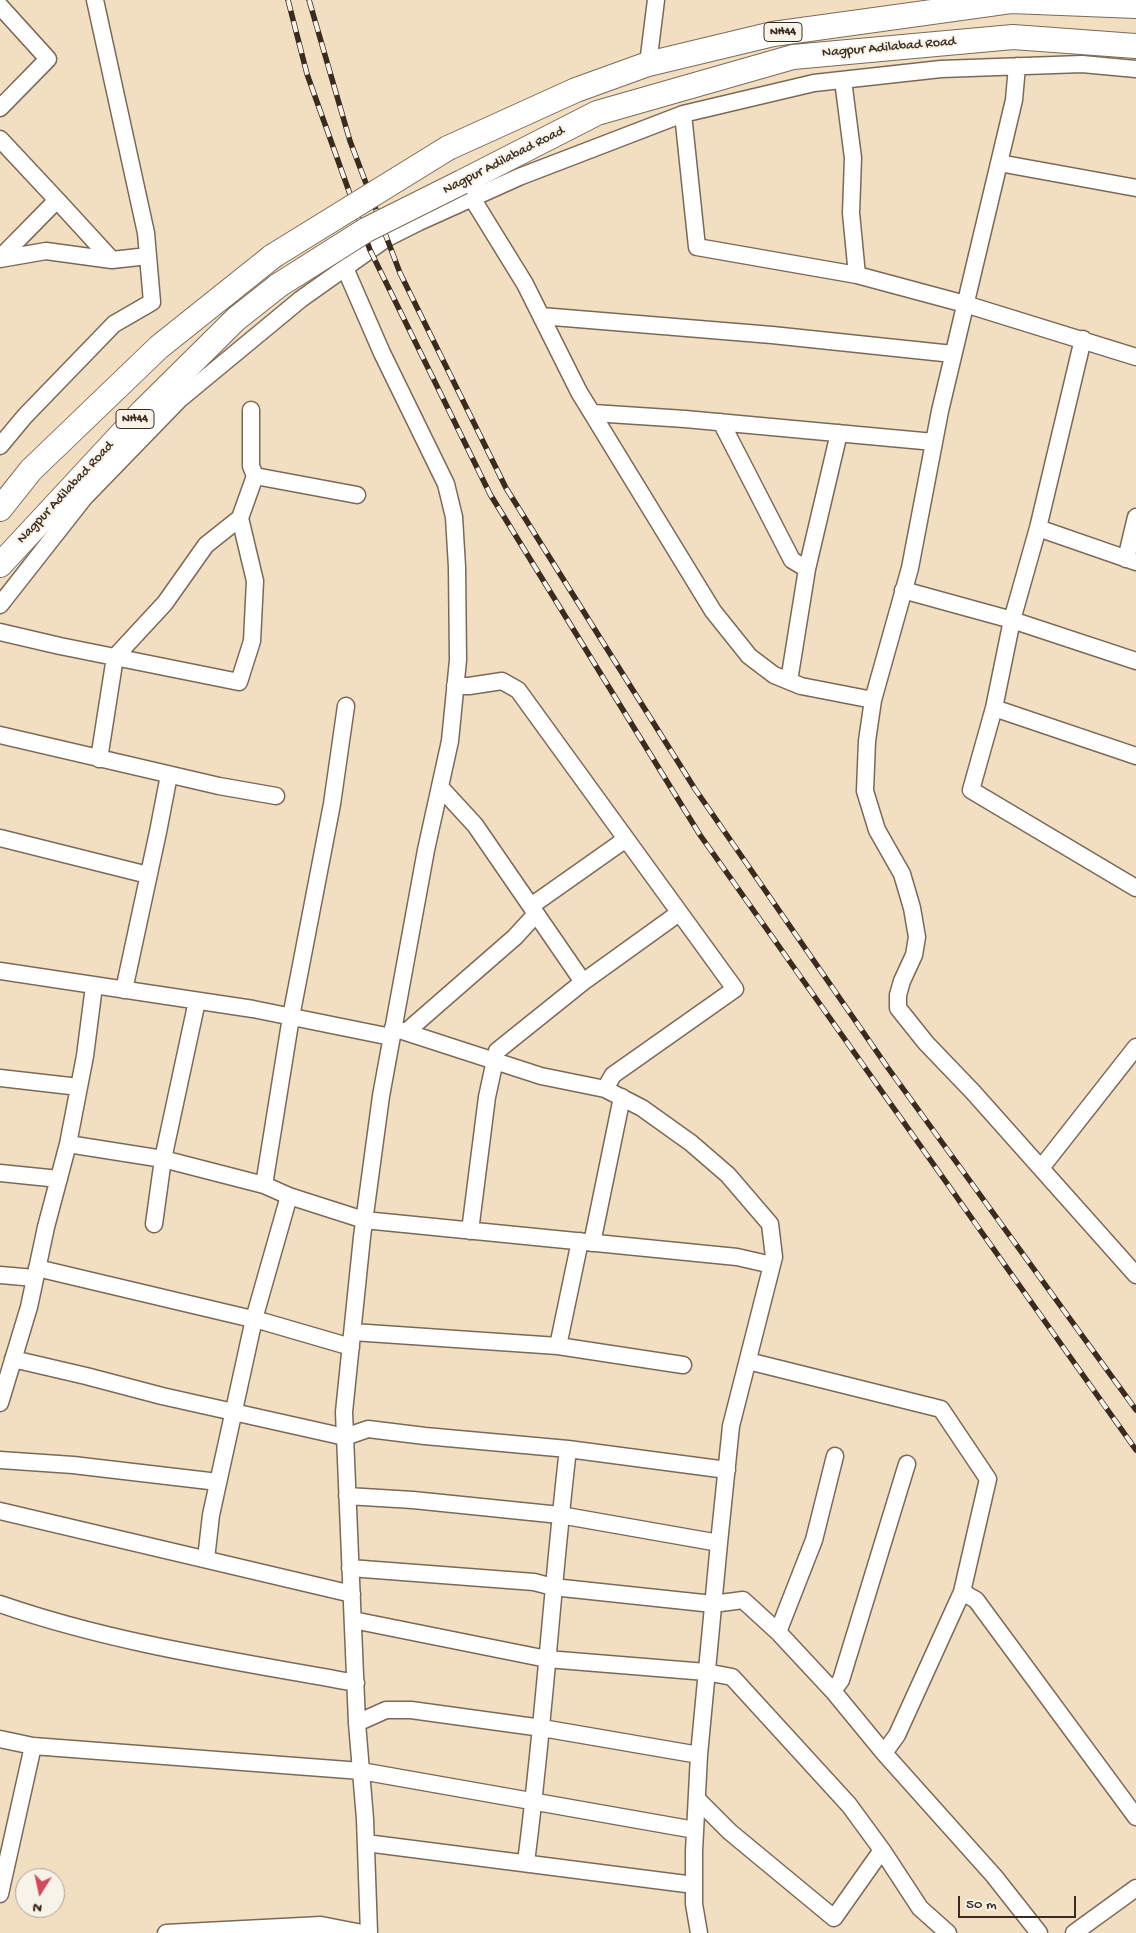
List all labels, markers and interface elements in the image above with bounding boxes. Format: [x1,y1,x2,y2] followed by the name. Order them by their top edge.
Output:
[764,22,802,42] road number: NH44
[821,34,957,62] street label: Nagpur Adilabad Road
[440,123,568,199] street label: Nagpur Adilabad Road
[116,409,154,428] road number: NH44
[14,438,118,548] street label: Nagpur Adilabad Road
[15,1868,65,1918] north arrow
[961,1886,1078,1918] scale bar
[966,1896,997,1914] text: 50 m
[32,1898,43,1916] text: N

